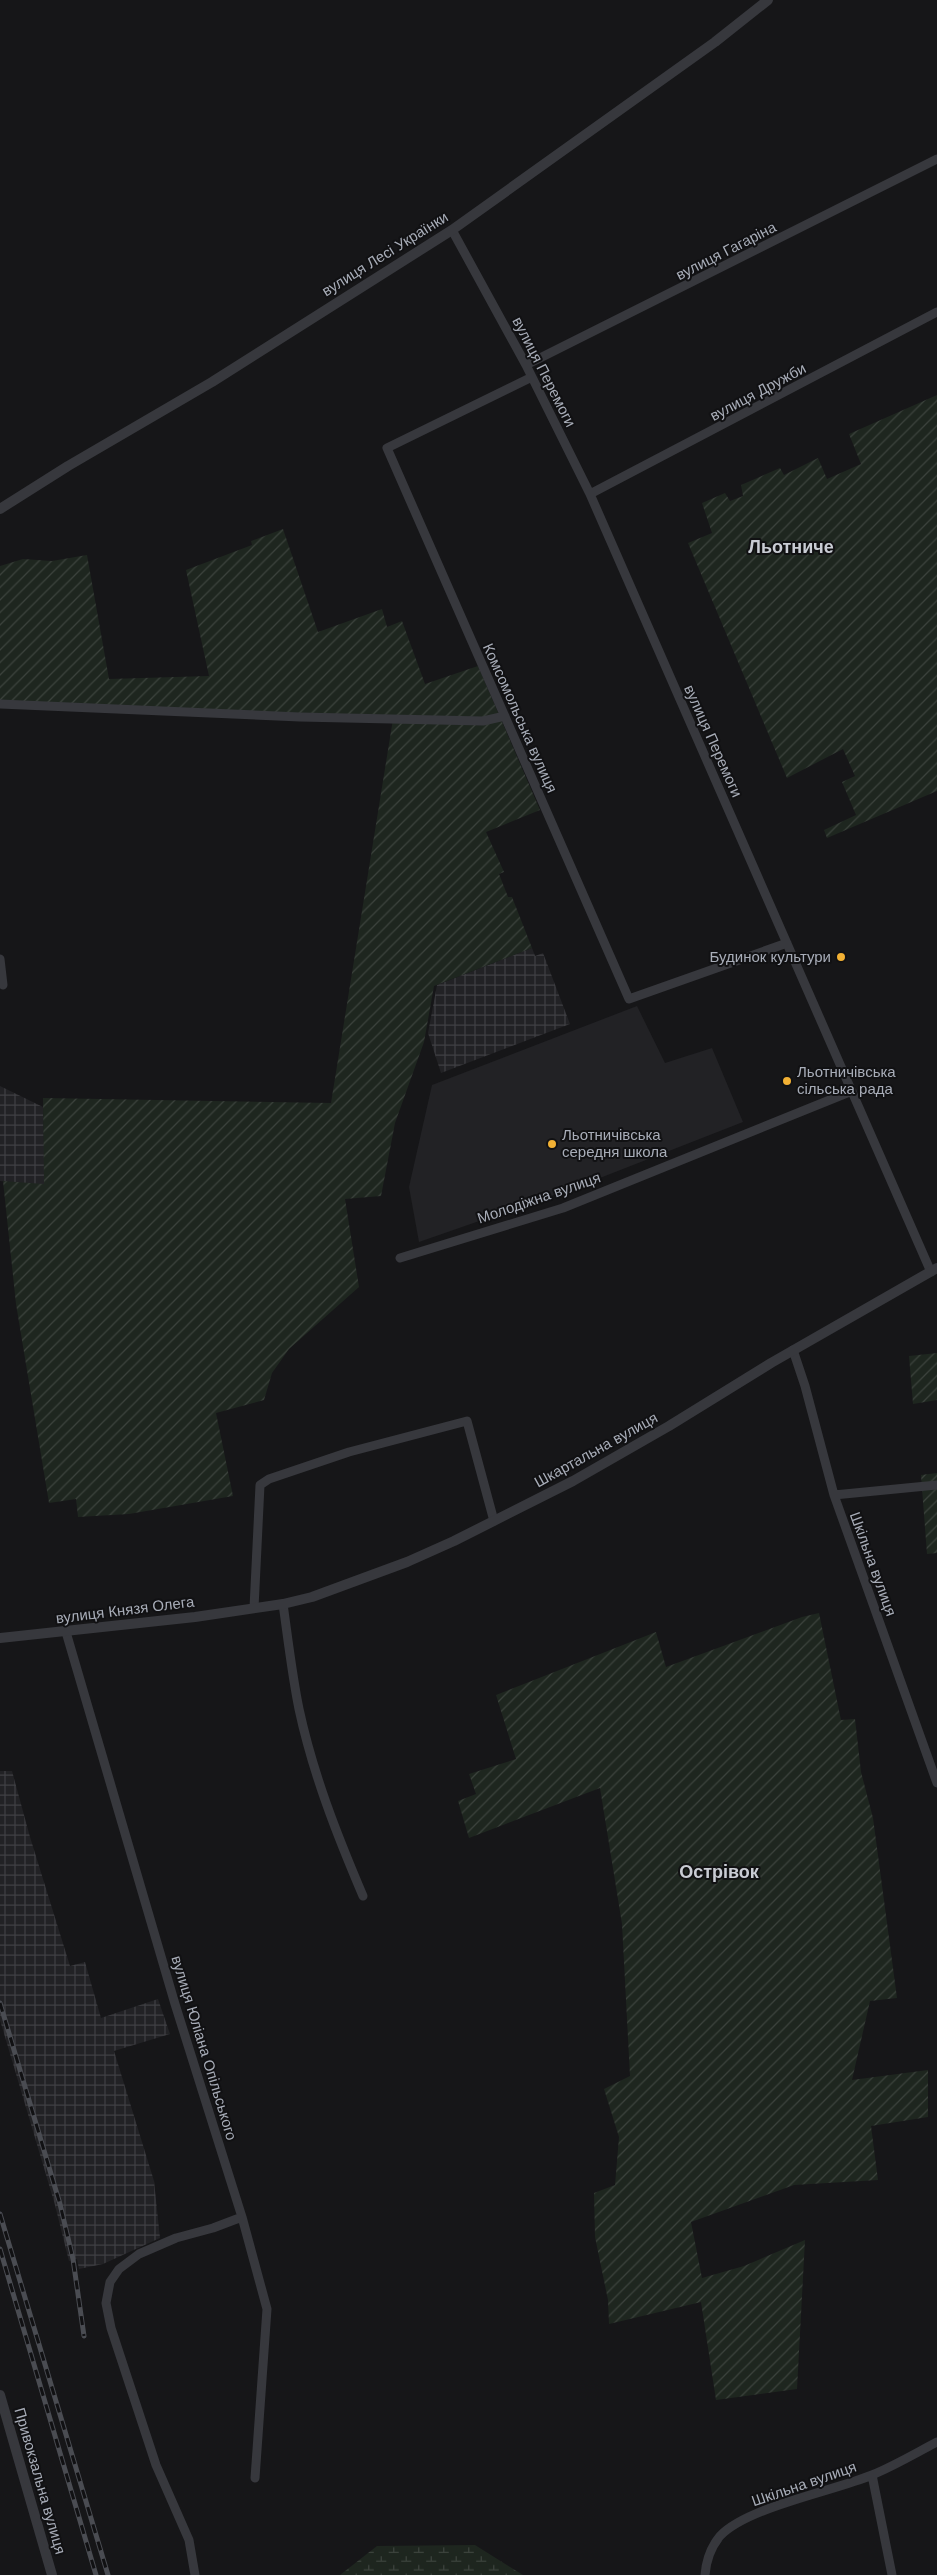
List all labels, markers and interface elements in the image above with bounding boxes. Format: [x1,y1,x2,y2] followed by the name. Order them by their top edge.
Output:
[319,208,451,299] street label: вулиця Лесі Українки
[673,218,779,283] street label: вулиця Гагаріна
[509,314,580,430] street label: вулиця Перемоги
[707,359,809,424] street label: вулиця Дружби
[748,537,834,557] district label: Льотниче
[480,640,561,795] street label: Комсомольська вулиця
[681,682,746,800] street label: вулиця Перемоги
[710,948,831,965] place label: Будинок культури
[835,951,847,963] marker: Будинок культури
[797,1063,896,1097] place label: Льотничівська сільська рада
[781,1075,793,1087] marker: Льотничівська сільська рада
[562,1126,668,1160] place label: Льотничівська середня школа
[546,1138,558,1150] marker: Льотничівська середня школа
[475,1168,603,1227] street label: Молодіжна вулиця
[531,1409,660,1490] street label: Шкартальна вулиця
[847,1509,900,1618] street label: Шкільна вулиця
[55,1593,196,1626] street label: вулиця Князя Олега
[679,1862,760,1882] district label: Острівок
[168,1954,241,2142] street label: вулиця Юліана Опільського
[11,2406,70,2556] street label: Привокзальна вулиця
[749,2458,858,2509] street label: Шкільна вулиця

